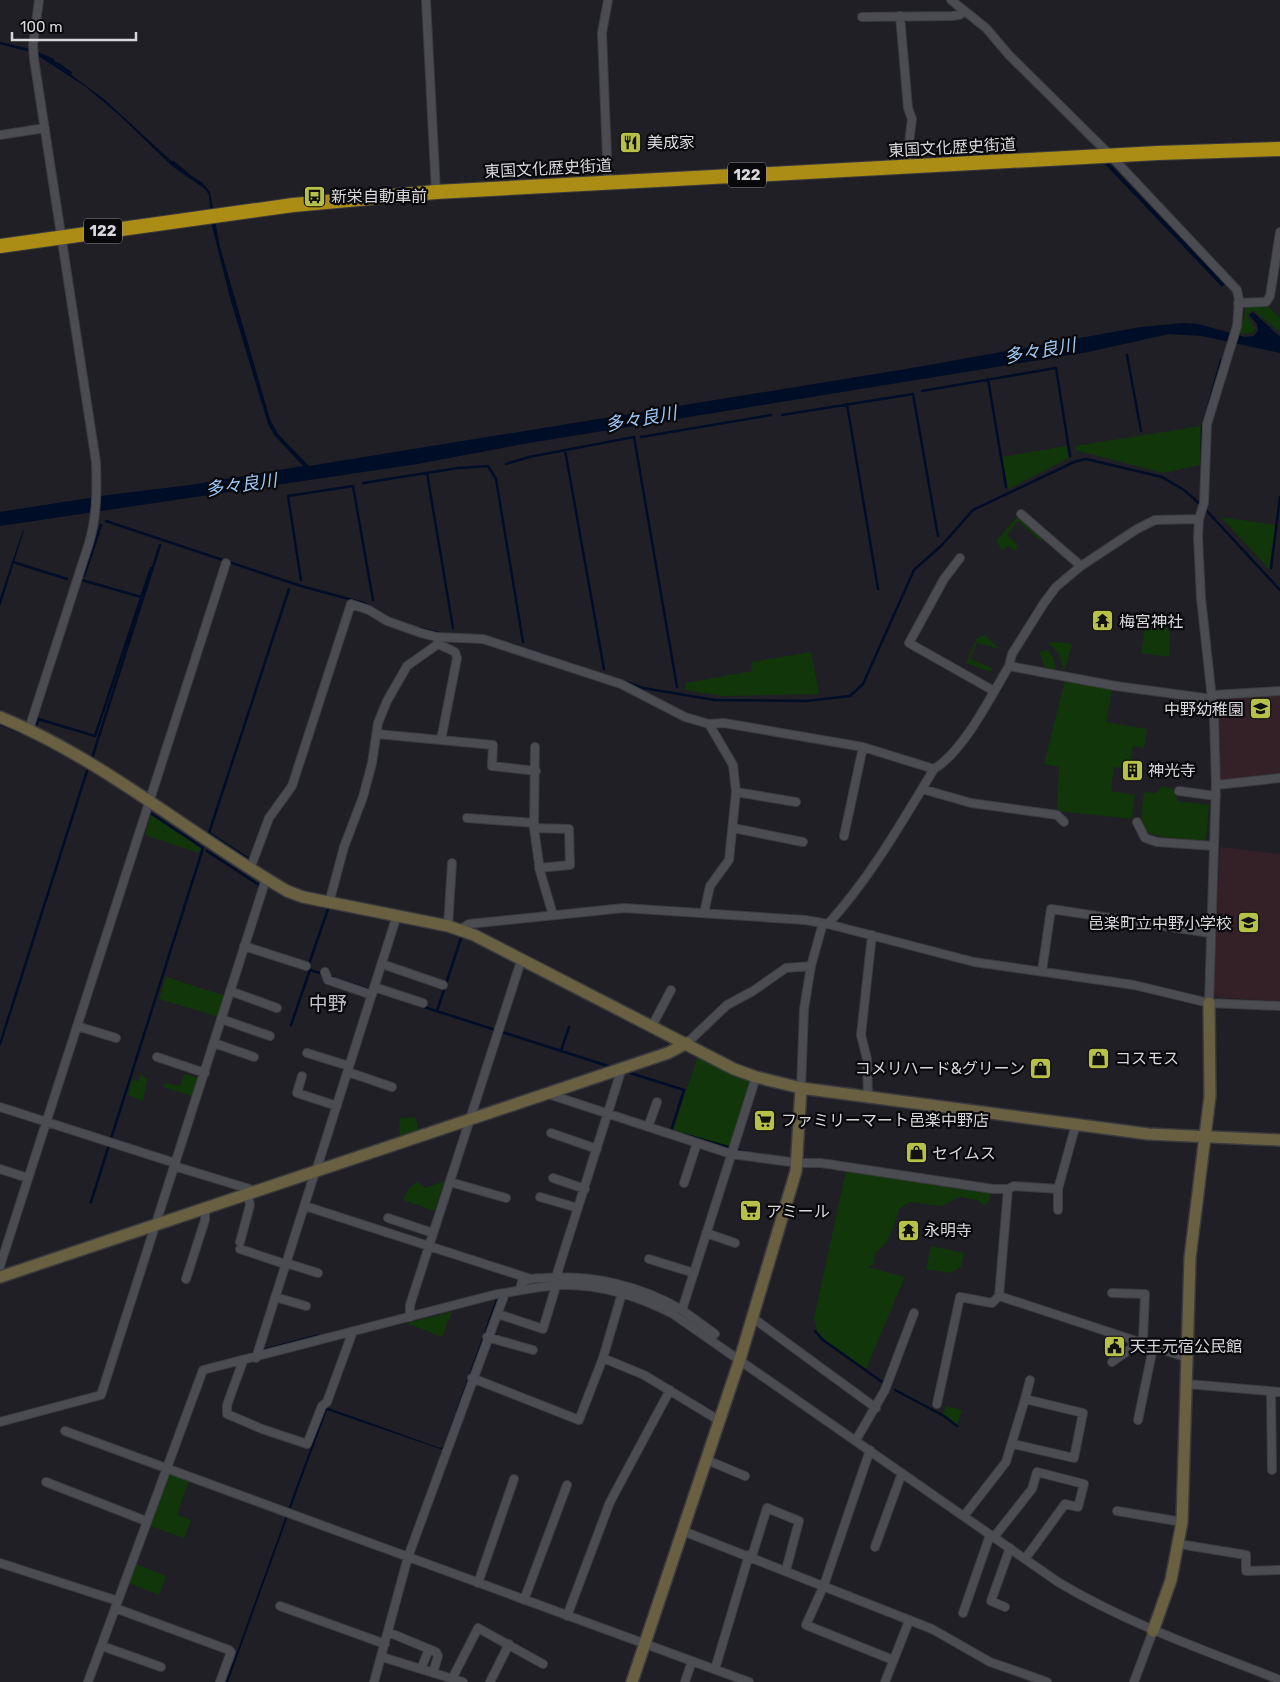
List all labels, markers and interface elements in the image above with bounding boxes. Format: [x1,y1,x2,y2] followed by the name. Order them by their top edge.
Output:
[12,10,136,42] scale bar
[20,18,62,36] text: 100 m
[619,130,643,154] restaurant icon: 美成家
[647,133,695,152] place label: 美成家
[888,135,1016,160] street label: 東国文化歴史街道
[484,156,612,181] street label: 東国文化歴史街道
[728,162,766,188] road number: 122
[303,184,327,208] bus stop icon: 新栄自動車前
[331,187,427,206] place label: 新栄自動車前
[84,218,122,244] road number: 122
[1003,334,1079,368] water label: 多々良川
[604,402,680,436] water label: 多々良川
[204,469,280,501] water label: 多々良川
[1091,609,1115,633] temple icon: 梅宮神社
[1119,612,1183,631] place label: 梅宮神社
[1248,697,1272,721] school or university icon: 中野幼稚園
[1164,700,1244,719] place label: 中野幼稚園
[1120,758,1144,782] building icon: 神光寺
[1148,761,1196,780] place label: 神光寺
[1236,911,1260,935] school or university icon: 邑楽町立中野小学校
[1088,914,1232,933] place label: 邑楽町立中野小学校
[309,992,347,1015] district label: 中野
[1087,1046,1111,1070] shop icon: コスモス
[1115,1049,1179,1068] place label: コスモス
[1029,1056,1053,1080] shop icon: コメリハード&グリーン
[855,1059,1025,1078] place label: コメリハード&グリーン
[753,1108,777,1132] supermarket icon: ファミリーマート邑楽中野店
[781,1111,989,1130] place label: ファミリーマート邑楽中野店
[904,1141,928,1165] shop icon: セイムス
[932,1144,996,1163] place label: セイムス
[738,1199,762,1223] supermarket icon: アミール
[766,1202,830,1221] place label: アミール
[896,1218,920,1242] temple icon: 永明寺
[924,1221,972,1240] place label: 永明寺
[1102,1334,1126,1358] public building icon: 天王元宿公民館
[1130,1337,1242,1356] place label: 天王元宿公民館

